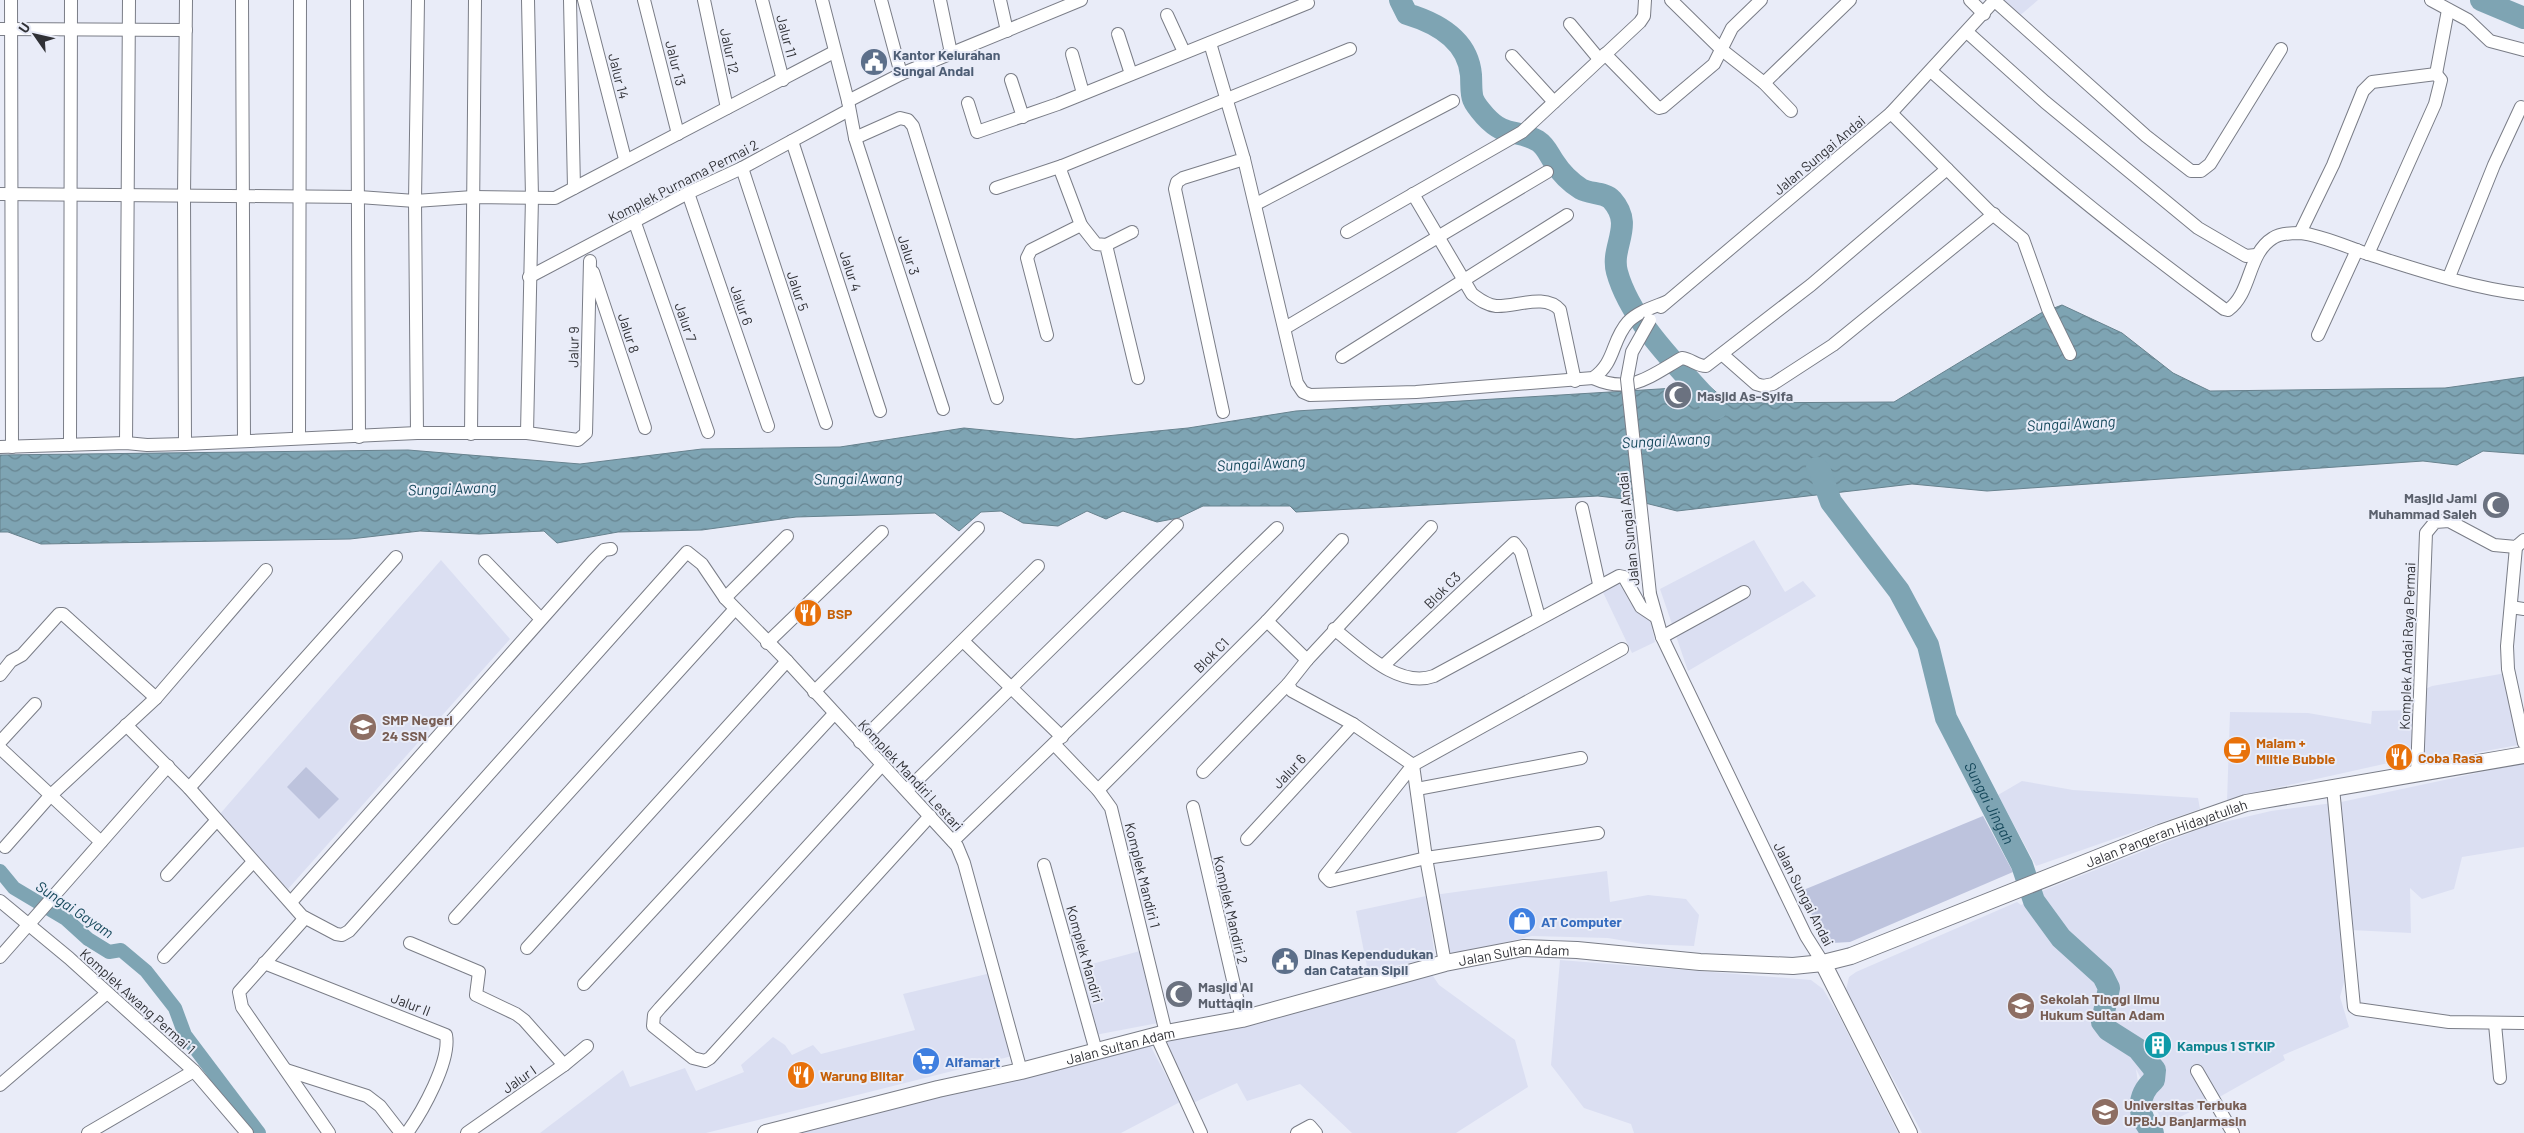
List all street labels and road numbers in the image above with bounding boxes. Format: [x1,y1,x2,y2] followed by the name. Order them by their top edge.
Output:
[773,13,801,59] street label: Jalur 11
[717,27,743,75] street label: Jalur 12
[662,39,690,87] street label: Jalur 13
[605,51,633,101] street label: Jalur 14
[1770,112,1868,198] street label: Jalan Sungai Andai
[605,136,761,226] street label: Komplek Purnama Permai 2
[895,233,923,277] street label: Jalur 3
[836,249,866,293] street label: Jalur 4
[784,269,812,313] street label: Jalur 5
[727,283,757,327] street label: Jalur 6
[671,300,701,344] street label: Jalur 7
[615,311,643,355] street label: Jalur 8
[564,326,582,368] street label: Jalur 9
[1614,471,1642,587] street label: Jalan Sungai Andai
[2396,562,2418,730] street label: Komplek Andai Raya Permai
[1420,568,1464,612] street label: Blok C3
[1190,634,1232,676] street label: Blok C1
[855,716,967,834] street label: Komplek Mandiri Lestari
[1269,750,1309,792] street label: Jalur 6
[2083,795,2249,870] street label: Jalan Pangeran Hidayatullah
[1122,821,1164,929] street label: Komplek Mandiri 1
[1770,839,1838,949] street label: Jalan Sungai Andai
[1210,854,1252,966] street label: Komplek Mandiri 2
[1063,903,1107,1005] street label: Komplek Mandiri
[1457,939,1570,969] street label: Jalan Sultan Adam
[77,945,199,1057] street label: Komplek Awang Permai 1
[389,989,433,1019] street label: Jalur II
[1064,1023,1176,1067] street label: Jalan Sultan Adam
[499,1061,539,1097] street label: Jalur I

